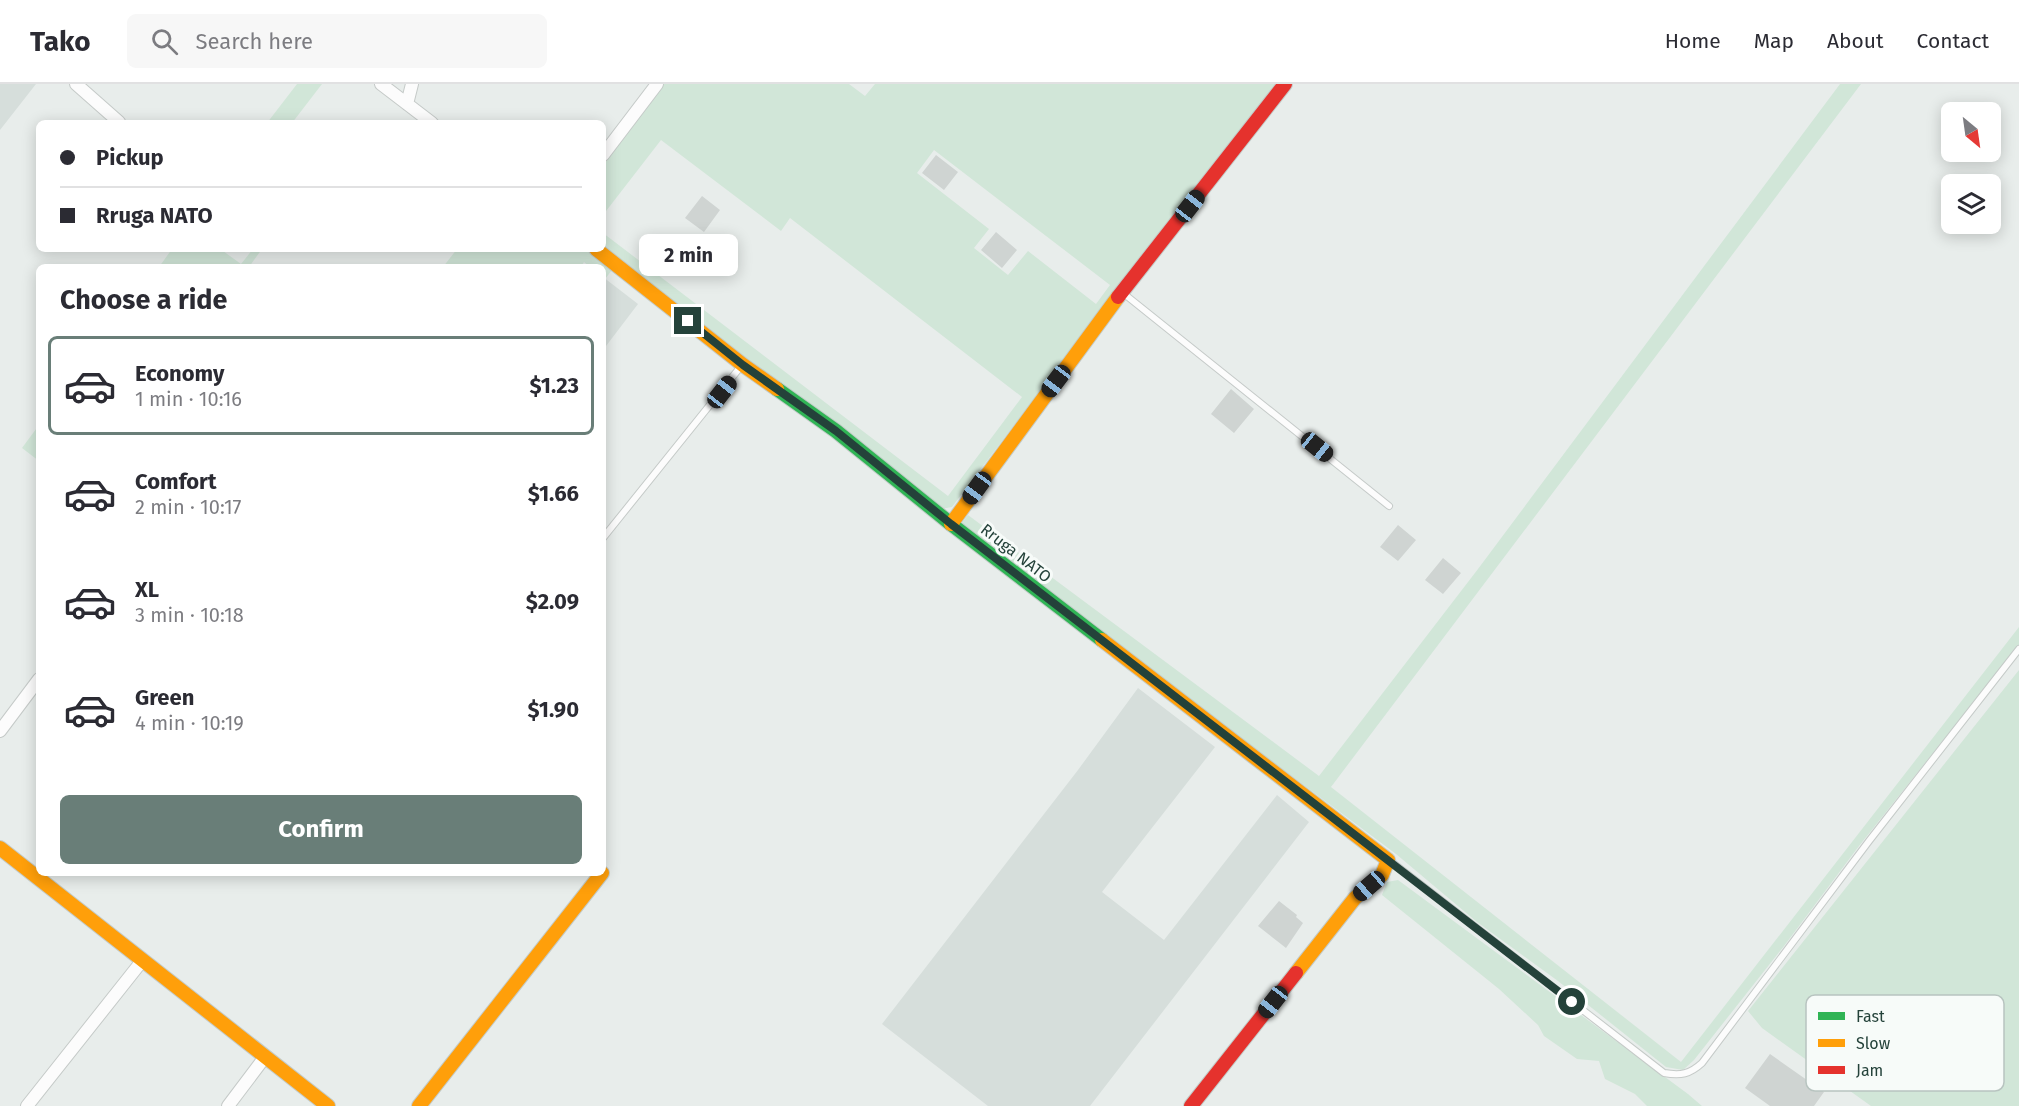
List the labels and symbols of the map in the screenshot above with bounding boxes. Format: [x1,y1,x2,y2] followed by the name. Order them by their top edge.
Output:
[1941,102,2001,162] north arrow
[1172,186,1208,226] car
[638,234,738,276] callout: 2 min
[674,307,701,334] route end
[1038,361,1074,401] car
[704,372,740,412] car
[1297,429,1337,465] car
[959,468,995,508] car
[977,520,1055,586] street label: Rruga NATO
[1350,867,1388,905] car
[1255,982,1291,1022] car
[1558,988,1585,1015] route start
[1806,995,2004,1091] legend
[1856,1007,1885,1026] text: Fast
[1856,1034,1891,1053] text: Slow
[1856,1061,1883,1080] text: Jam

